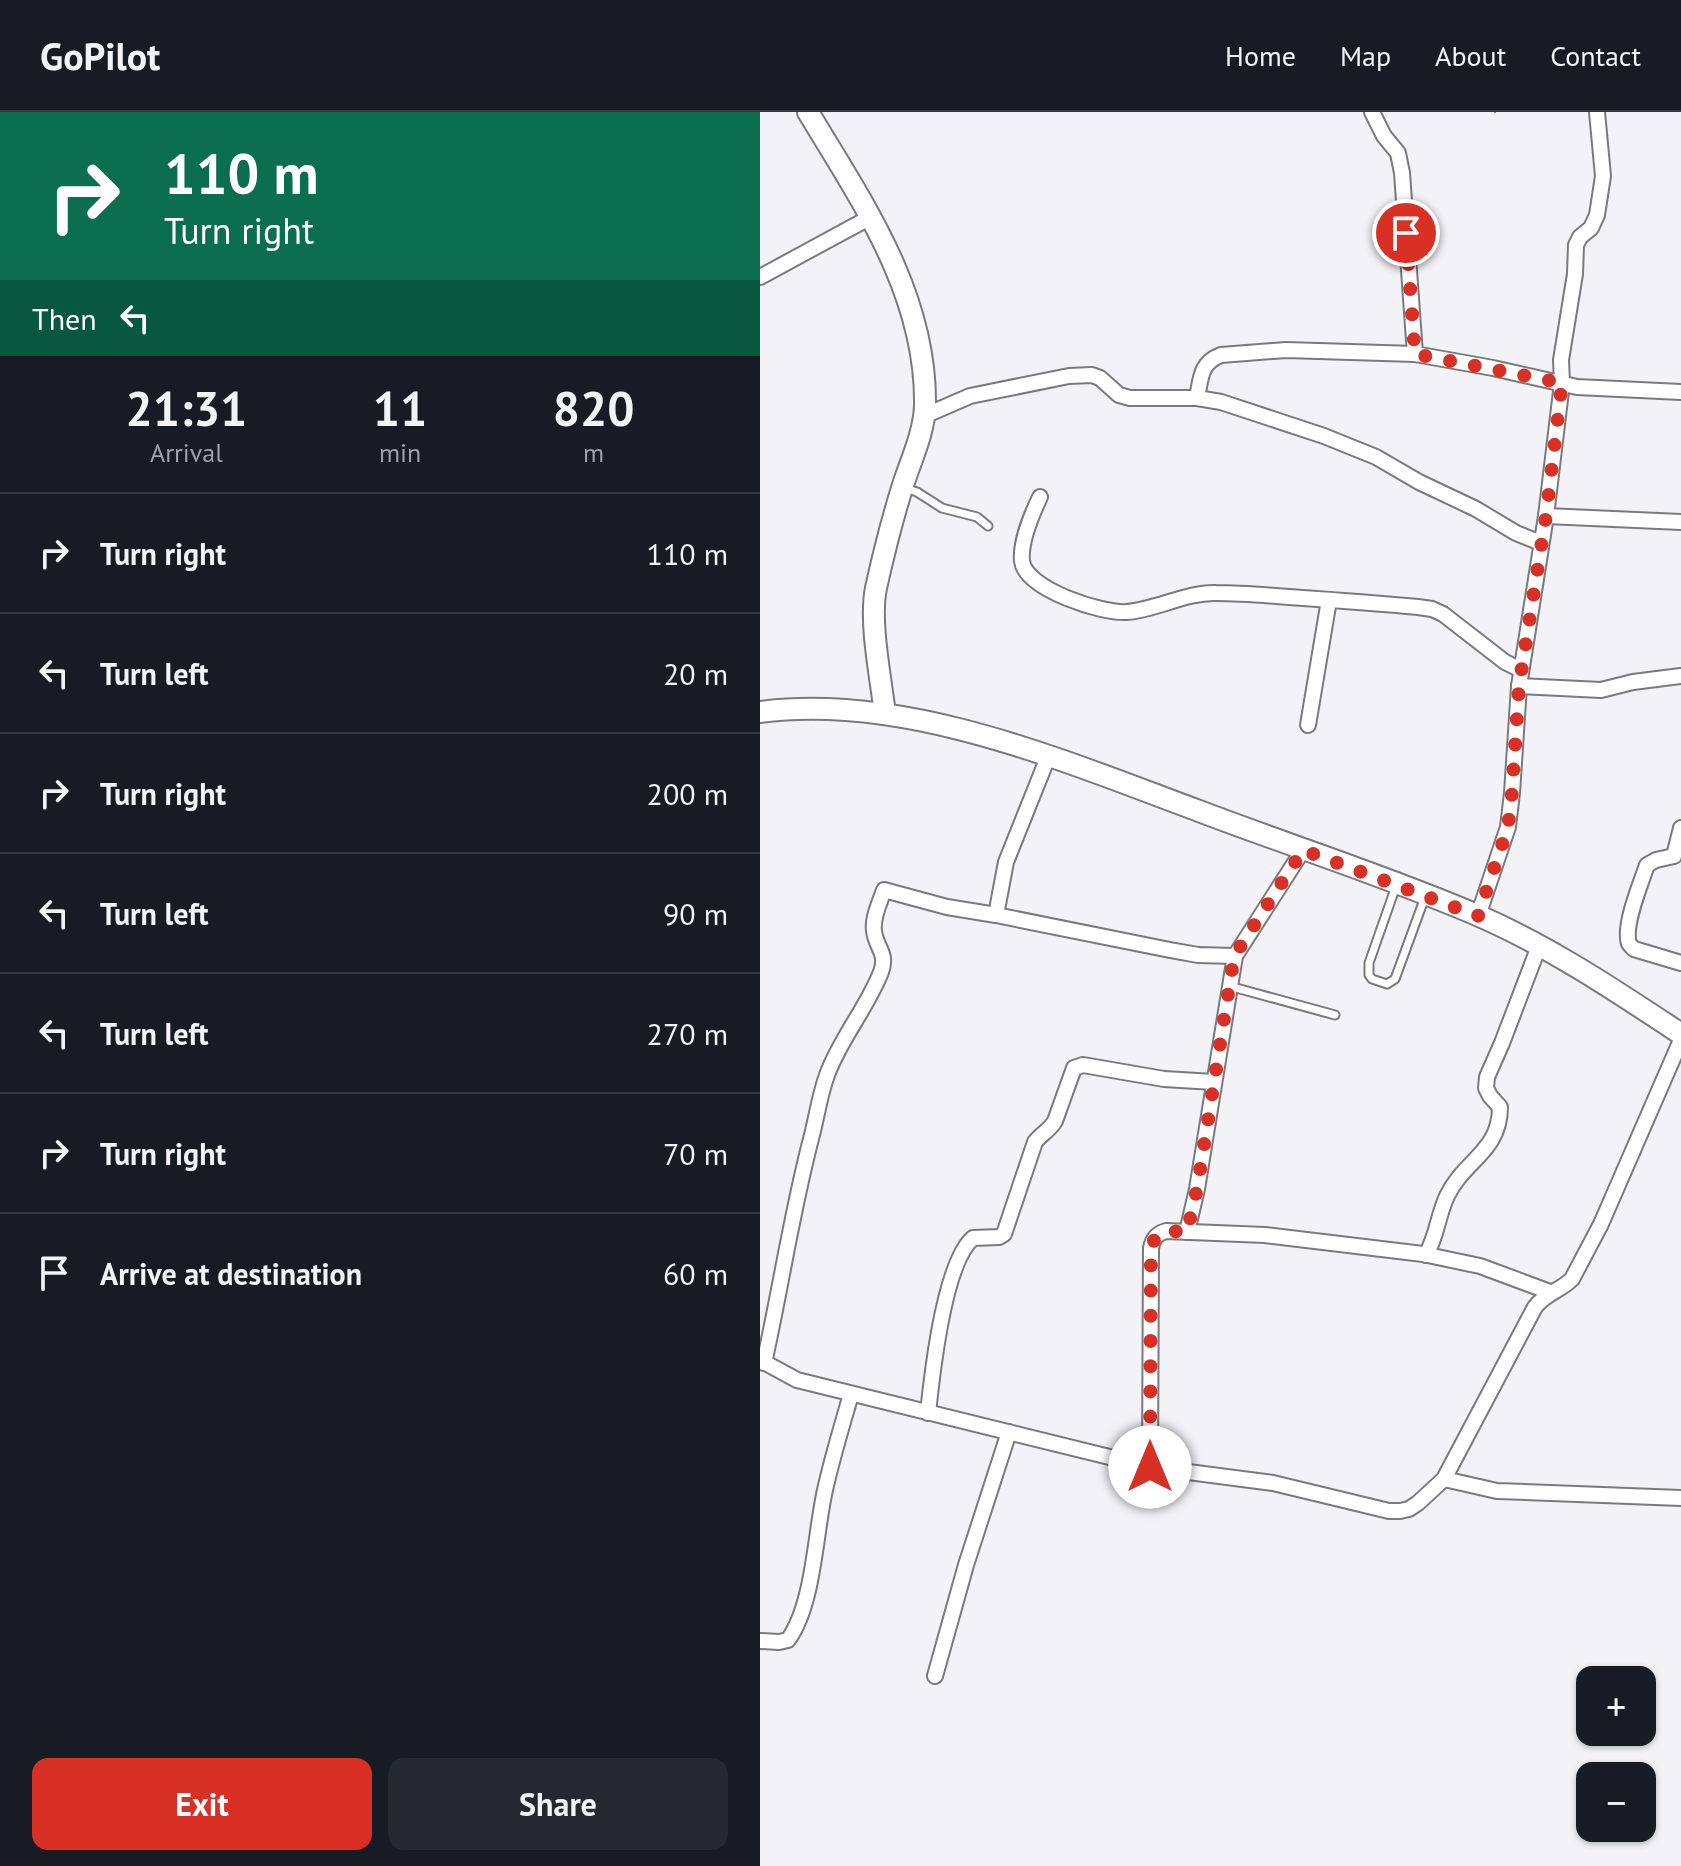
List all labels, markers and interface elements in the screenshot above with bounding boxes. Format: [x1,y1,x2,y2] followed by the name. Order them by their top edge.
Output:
[40,31,160,80] text: GoPilot
[1225,37,1296,74] text: Home
[1340,37,1391,74] text: Map
[1435,37,1506,74] text: About
[1550,37,1641,74] text: Contact
[164,137,319,209] text: 110 m
[32,144,136,248] icon: right
[1372,199,1440,267] pin
[164,207,314,254] text: Turn right
[1384,211,1428,255] icon: arrive
[113,296,157,340] icon: left
[32,299,97,338] text: Then
[126,377,247,439] text: 21:31
[373,377,427,439] text: 11
[553,377,634,439] text: 820
[150,436,223,469] text: Arrival
[379,436,421,469] text: min
[583,436,604,469] text: m
[32,531,76,575] icon: right
[100,534,226,573] text: Turn right
[647,534,728,573] text: 110 m
[32,651,76,695] icon: left
[100,654,208,693] text: Turn left
[663,654,728,693] text: 20 m
[32,771,76,815] icon: right
[100,774,226,813] text: Turn right
[647,774,728,813] text: 200 m
[32,891,76,935] icon: left
[100,894,208,933] text: Turn left
[663,894,728,933] text: 90 m
[32,1011,76,1055] icon: left
[100,1014,208,1053] text: Turn left
[647,1014,728,1053] text: 270 m
[32,1131,76,1175] icon: right
[100,1134,226,1173] text: Turn right
[663,1134,728,1173] text: 70 m
[32,1251,76,1295] icon: arrive
[100,1254,362,1293] text: Arrive at destination
[663,1254,728,1293] text: 60 m
[1108,1425,1192,1509] position arrow
[1576,1666,1656,1842] map controls
[1576,1666,1656,1746] button: +
[32,1758,372,1850] button: Exit
[388,1758,728,1850] button: Share
[1576,1762,1656,1842] button: −

